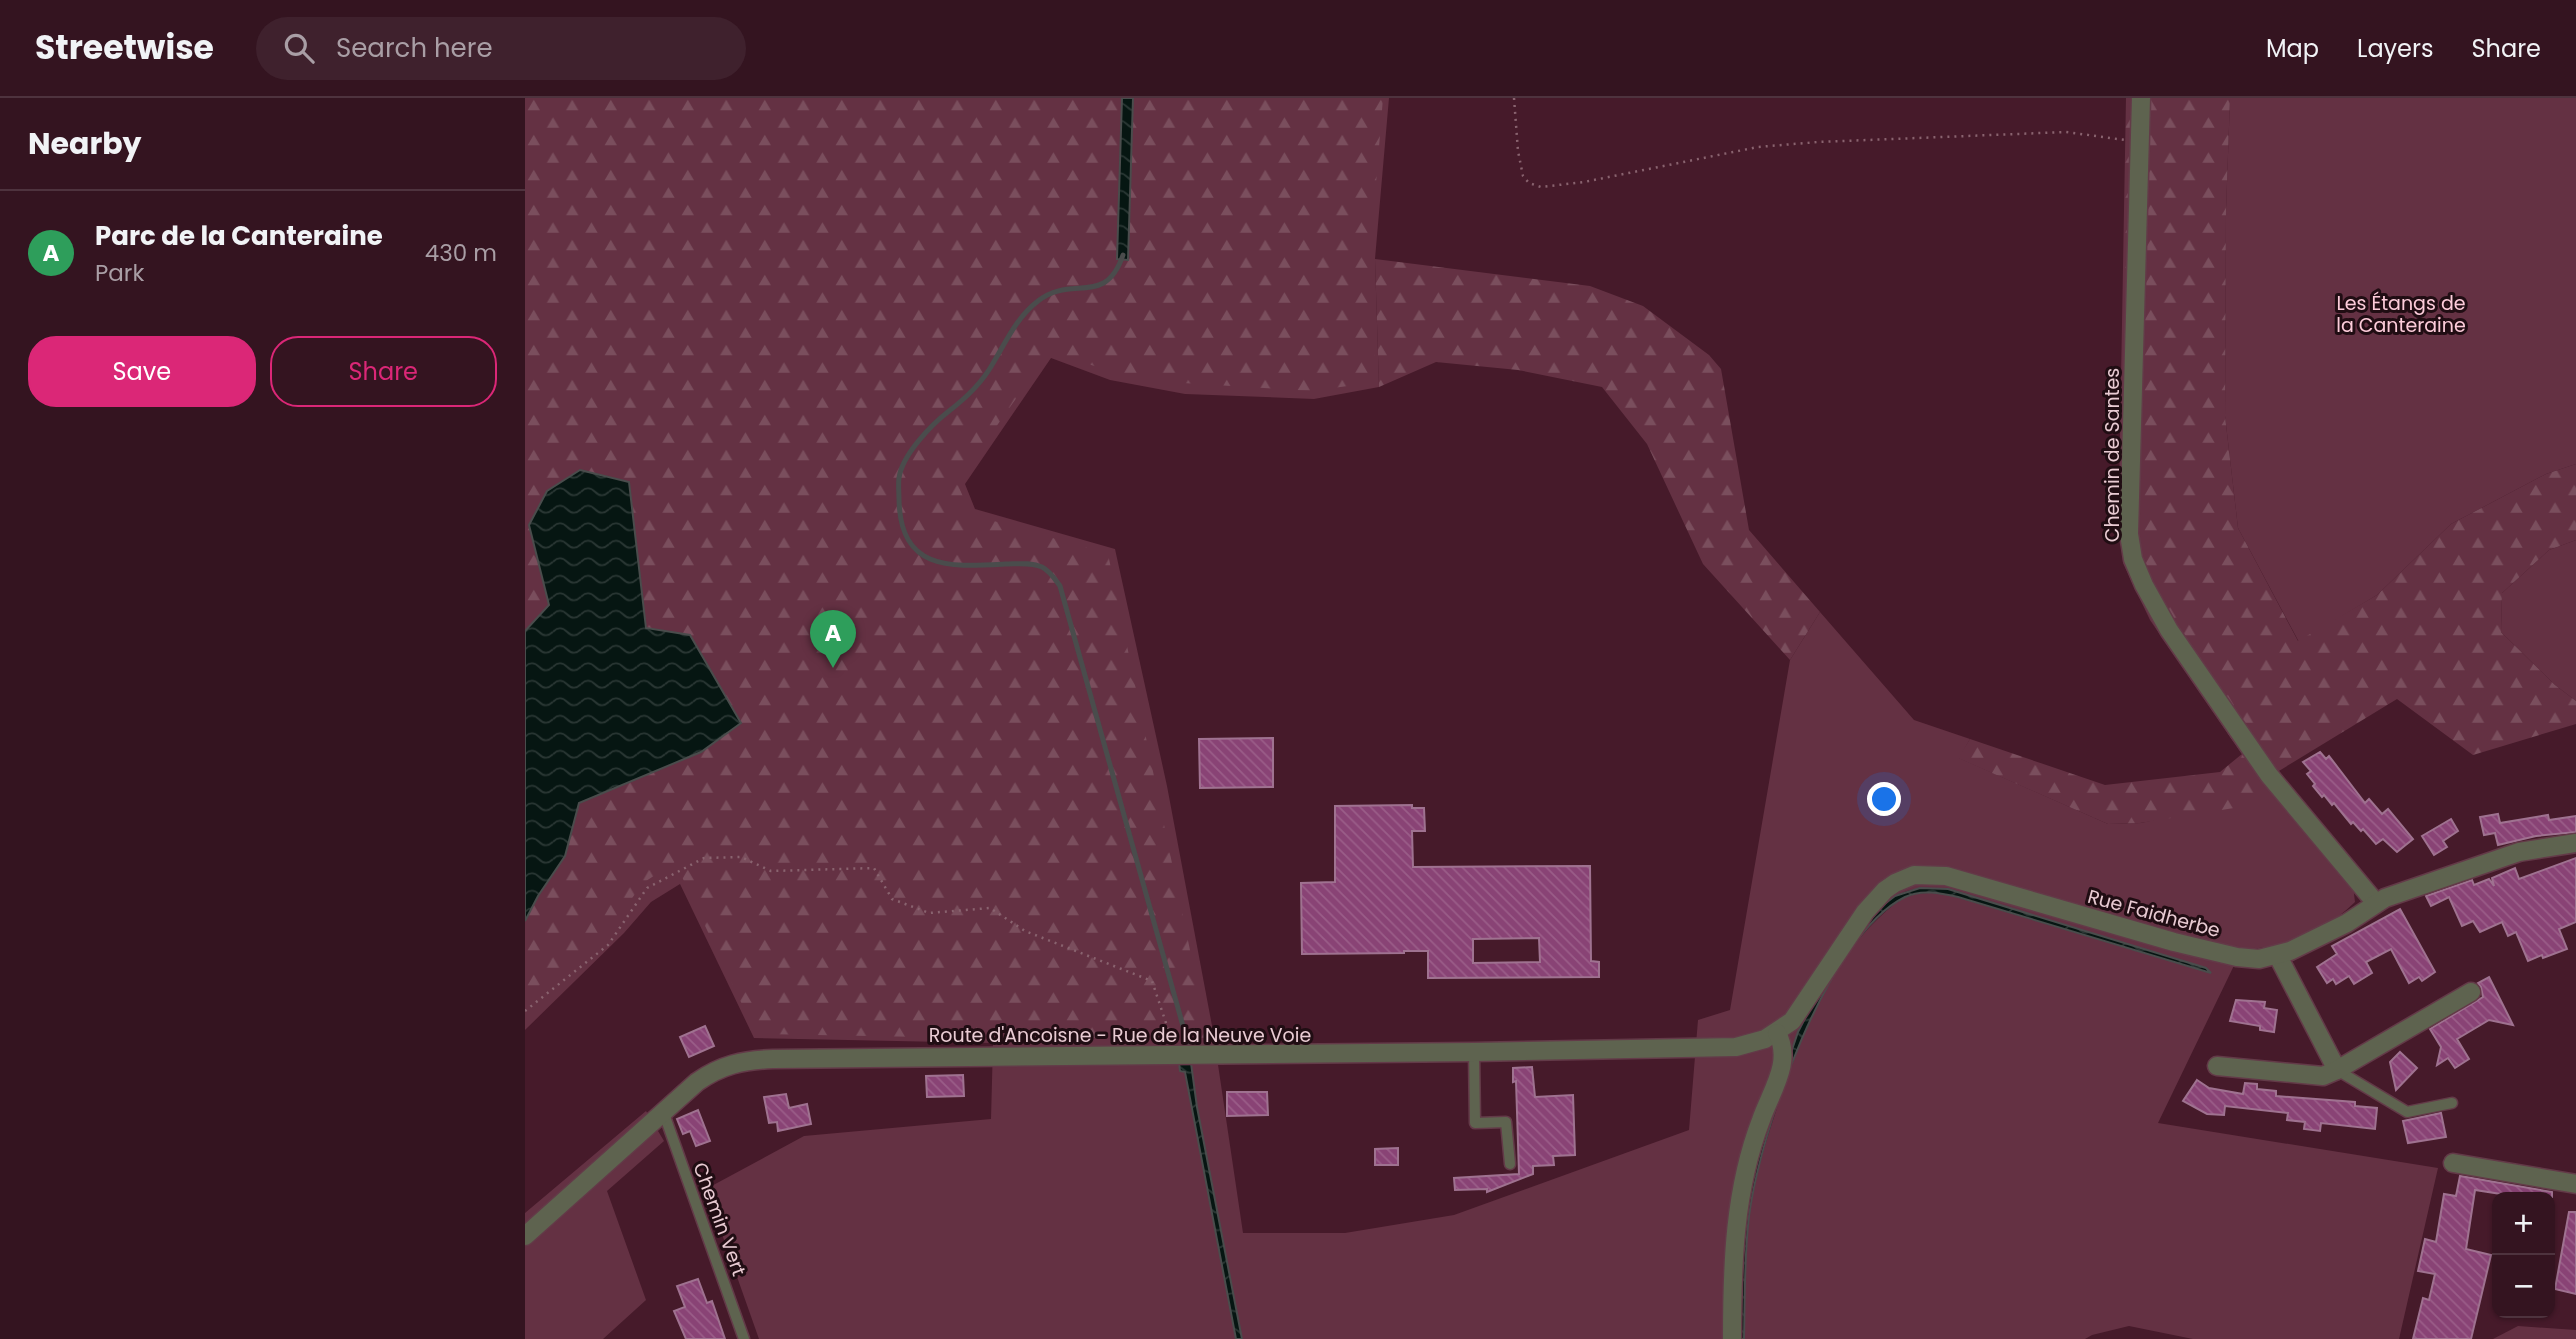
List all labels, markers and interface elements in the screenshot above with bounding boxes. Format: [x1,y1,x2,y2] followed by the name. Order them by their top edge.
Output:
[256,17,746,80] search box
[35,24,214,71] text: Streetwise
[280,29,318,67] icon: search
[336,30,493,66] text: Search here
[2266,32,2319,65] text: Map
[2357,32,2433,65] text: Layers
[2471,32,2541,65] text: Share
[28,122,142,165] text: Nearby
[95,218,383,254] text: Parc de la Canteraine
[43,237,59,269] text: A
[425,237,497,269] text: 430 m
[95,257,144,289] text: Park
[2336,290,2466,339] park label: Les Étangs de la Canteraine
[28,336,256,407] button: Save
[270,336,497,407] button: Share
[2099,368,2126,542] street label: Chemin de Santes
[810,610,856,668] pin: A
[1867,782,1901,816] your location
[2085,883,2223,944] street label: Rue Faidherbe
[929,1022,1311,1049] street label: Route d'Ancoisne - Rue de la Neuve Voie
[687,1159,753,1280] street label: Chemin Vert
[2492,1192,2555,1318] map controls
[2492,1192,2555,1255] button: +
[2492,1255,2555,1318] button: −

